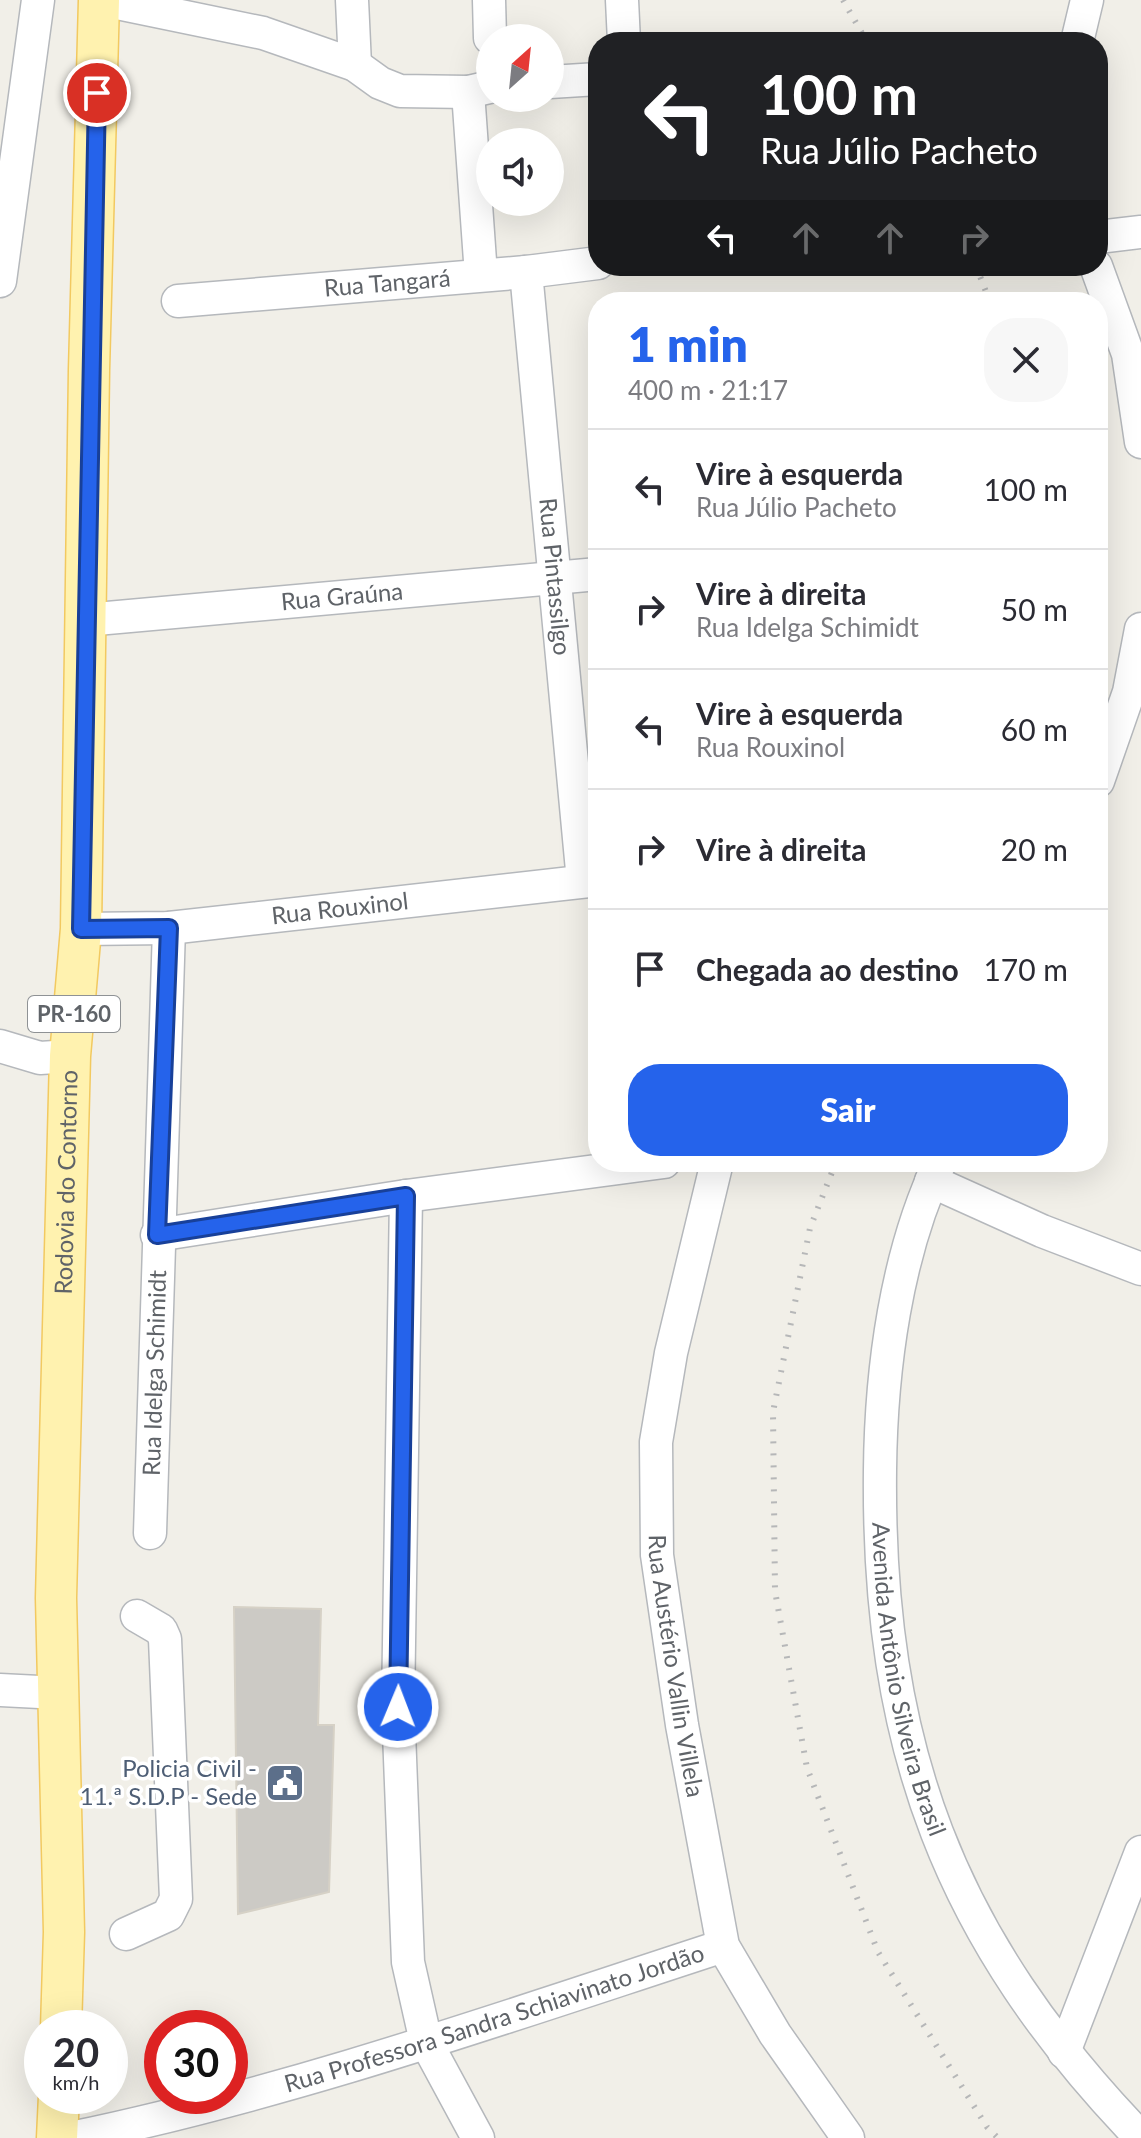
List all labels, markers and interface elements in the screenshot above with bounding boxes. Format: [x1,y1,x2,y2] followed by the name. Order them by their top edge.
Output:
[476,24,564,112] north arrow
[476,24,564,216] map controls
[63,59,131,127] pin
[760,60,918,127] text: 100 m
[628,64,732,168] icon: left
[75,71,119,115] icon: arrive
[476,128,564,216] button: sound
[760,128,1038,172] text: Rua Júlio Pacheto
[700,216,744,260] icon: left
[784,216,828,260] icon: ahead
[868,216,912,260] icon: ahead
[952,216,996,260] icon: right
[323,262,452,302] street label: Rua Tangará
[628,315,748,372] text: 1 min
[984,318,1068,402] button: close
[628,374,788,406] text: 400 m · 21:17
[696,455,903,491] text: Vire à esquerda
[628,467,672,511] icon: left
[983,471,1068,507] text: 100 m
[696,491,897,523] text: Rua Júlio Pacheto
[534,496,578,657] street label: Rua Pintassilgo
[696,575,866,611] text: Vire à direita
[279,576,404,615] street label: Rua Graúna
[628,587,672,631] icon: right
[1001,591,1068,627] text: 50 m
[696,611,919,643] text: Rua Idelga Schimidt
[696,695,903,731] text: Vire à esquerda
[628,707,672,751] icon: left
[1001,711,1068,747] text: 60 m
[696,731,845,763] text: Rua Rouxinol
[628,827,672,871] icon: right
[696,831,866,867] text: Vire à direita
[1001,831,1068,867] text: 20 m
[270,885,410,929] street label: Rua Rouxinol
[628,947,672,991] icon: arrive
[696,951,959,987] text: Chegada ao destino
[983,951,1068,987] text: 170 m
[28,996,120,1032] road number: PR-160
[628,1064,1068,1156] button: Sair
[48,1070,83,1295] street label: Rodovia do Contorno
[136,1269,171,1476] street label: Rua Idelga Schimidt
[867,1522,953,1839] street label: Avenida Antônio Silveira Brasil
[643,1534,711,1799] street label: Rua Austério Vallin Villela
[356,1665,440,1749] position arrow
[80,1753,257,1810] place label: Policia Civil - 11.ª S.D.P - Sede
[264,1762,306,1804] public building icon: Policia Civil - 11.ª S.D.P - Sede
[281,1937,707,2097] street label: Rua Professora Sandra Schiavinato Jordão
[144,2010,248,2114] speed limit sign: 30
[53,2028,99,2076] text: 20
[53,2070,99,2094] text: km/h

